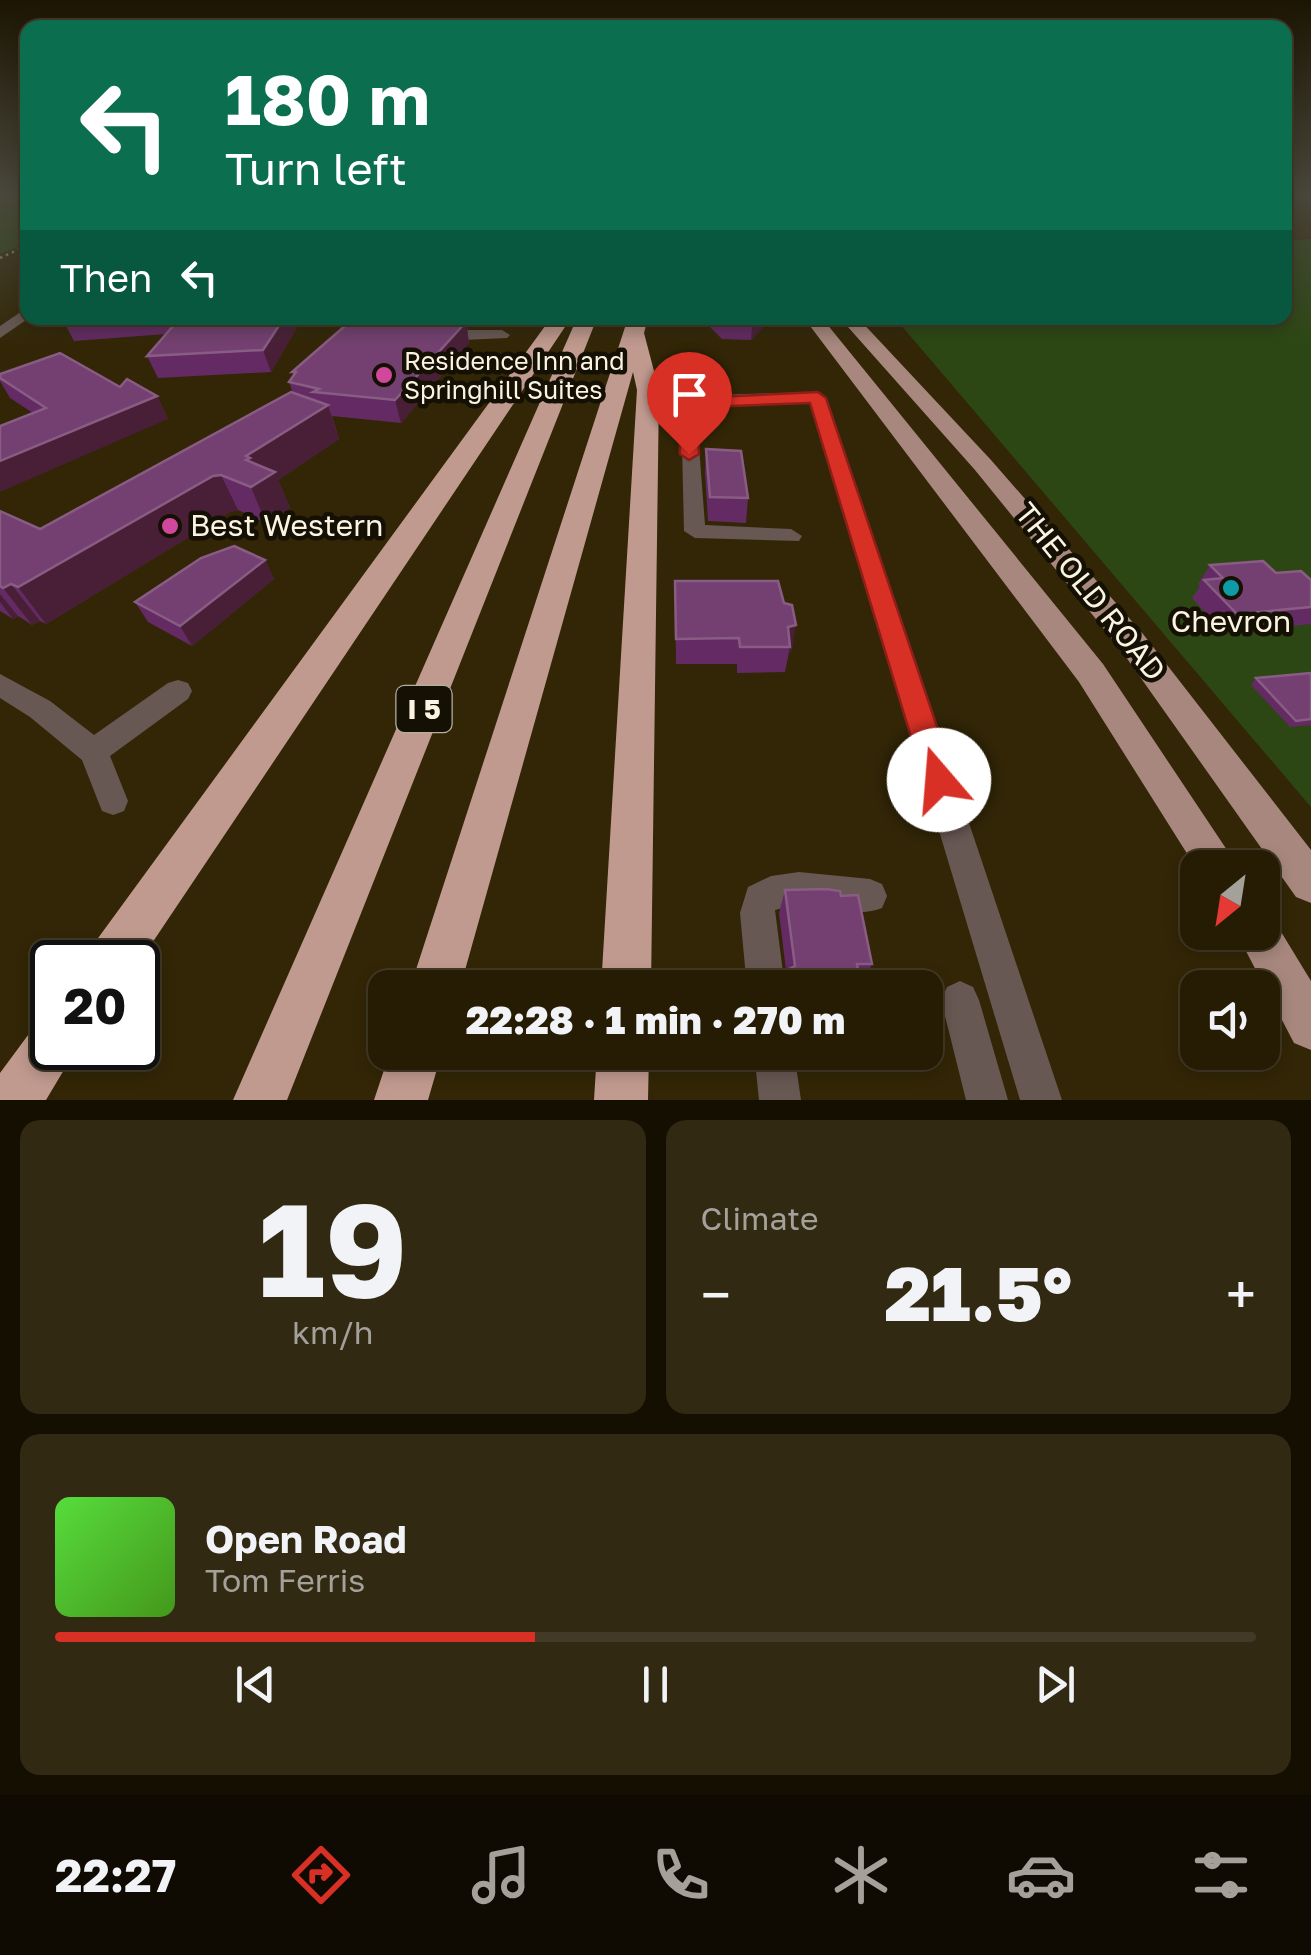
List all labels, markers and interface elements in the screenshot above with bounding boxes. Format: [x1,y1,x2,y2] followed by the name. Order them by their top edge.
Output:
[225,56,430,140] text: 180 m
[60,60,190,190] icon: left
[225,141,407,195] text: Turn left
[172,250,227,305] icon: left
[60,255,152,300] text: Then
[404,345,625,405] place label: Residence Inn and Springhill Suites
[647,352,732,455] pin
[373,364,395,386] marker: Residence Inn and Springhill Suites
[662,367,717,422] icon: arrive
[1008,495,1173,687] street label: THE OLD ROAD
[190,507,383,543] place label: Best Western
[159,515,181,537] marker: Best Western
[1220,577,1242,599] marker: Chevron
[1171,603,1291,639] place label: Chevron
[396,686,452,732] road number: I 5
[887,728,991,832] position arrow
[1180,850,1280,950] north arrow
[1180,850,1280,1070] map controls
[30,940,160,1070] speed limit sign: 20
[1180,970,1280,1070] button: sound
[466,997,845,1042] text: 22:28 · 1 min · 270 m
[258,1170,408,1326] text: 19
[701,1199,819,1237] text: Climate
[885,1247,1072,1338] text: 21.5°
[701,1261,731,1327] text: −
[1226,1261,1256,1327] text: +
[292,1313,373,1351] text: km/h
[205,1516,407,1561] text: Open Road
[205,1561,365,1599] text: Tom Ferris
[228,1657,283,1712] icon: previous
[628,1657,683,1712] icon: pause
[1028,1657,1083,1712] icon: next
[286,1840,356,1910] icon: directions
[466,1840,536,1910] icon: music
[646,1840,716,1910] icon: phone
[826,1840,896,1910] icon: climate
[1006,1840,1076,1910] icon: car
[1186,1840,1256,1910] icon: filters
[55,1848,176,1902] text: 22:27

